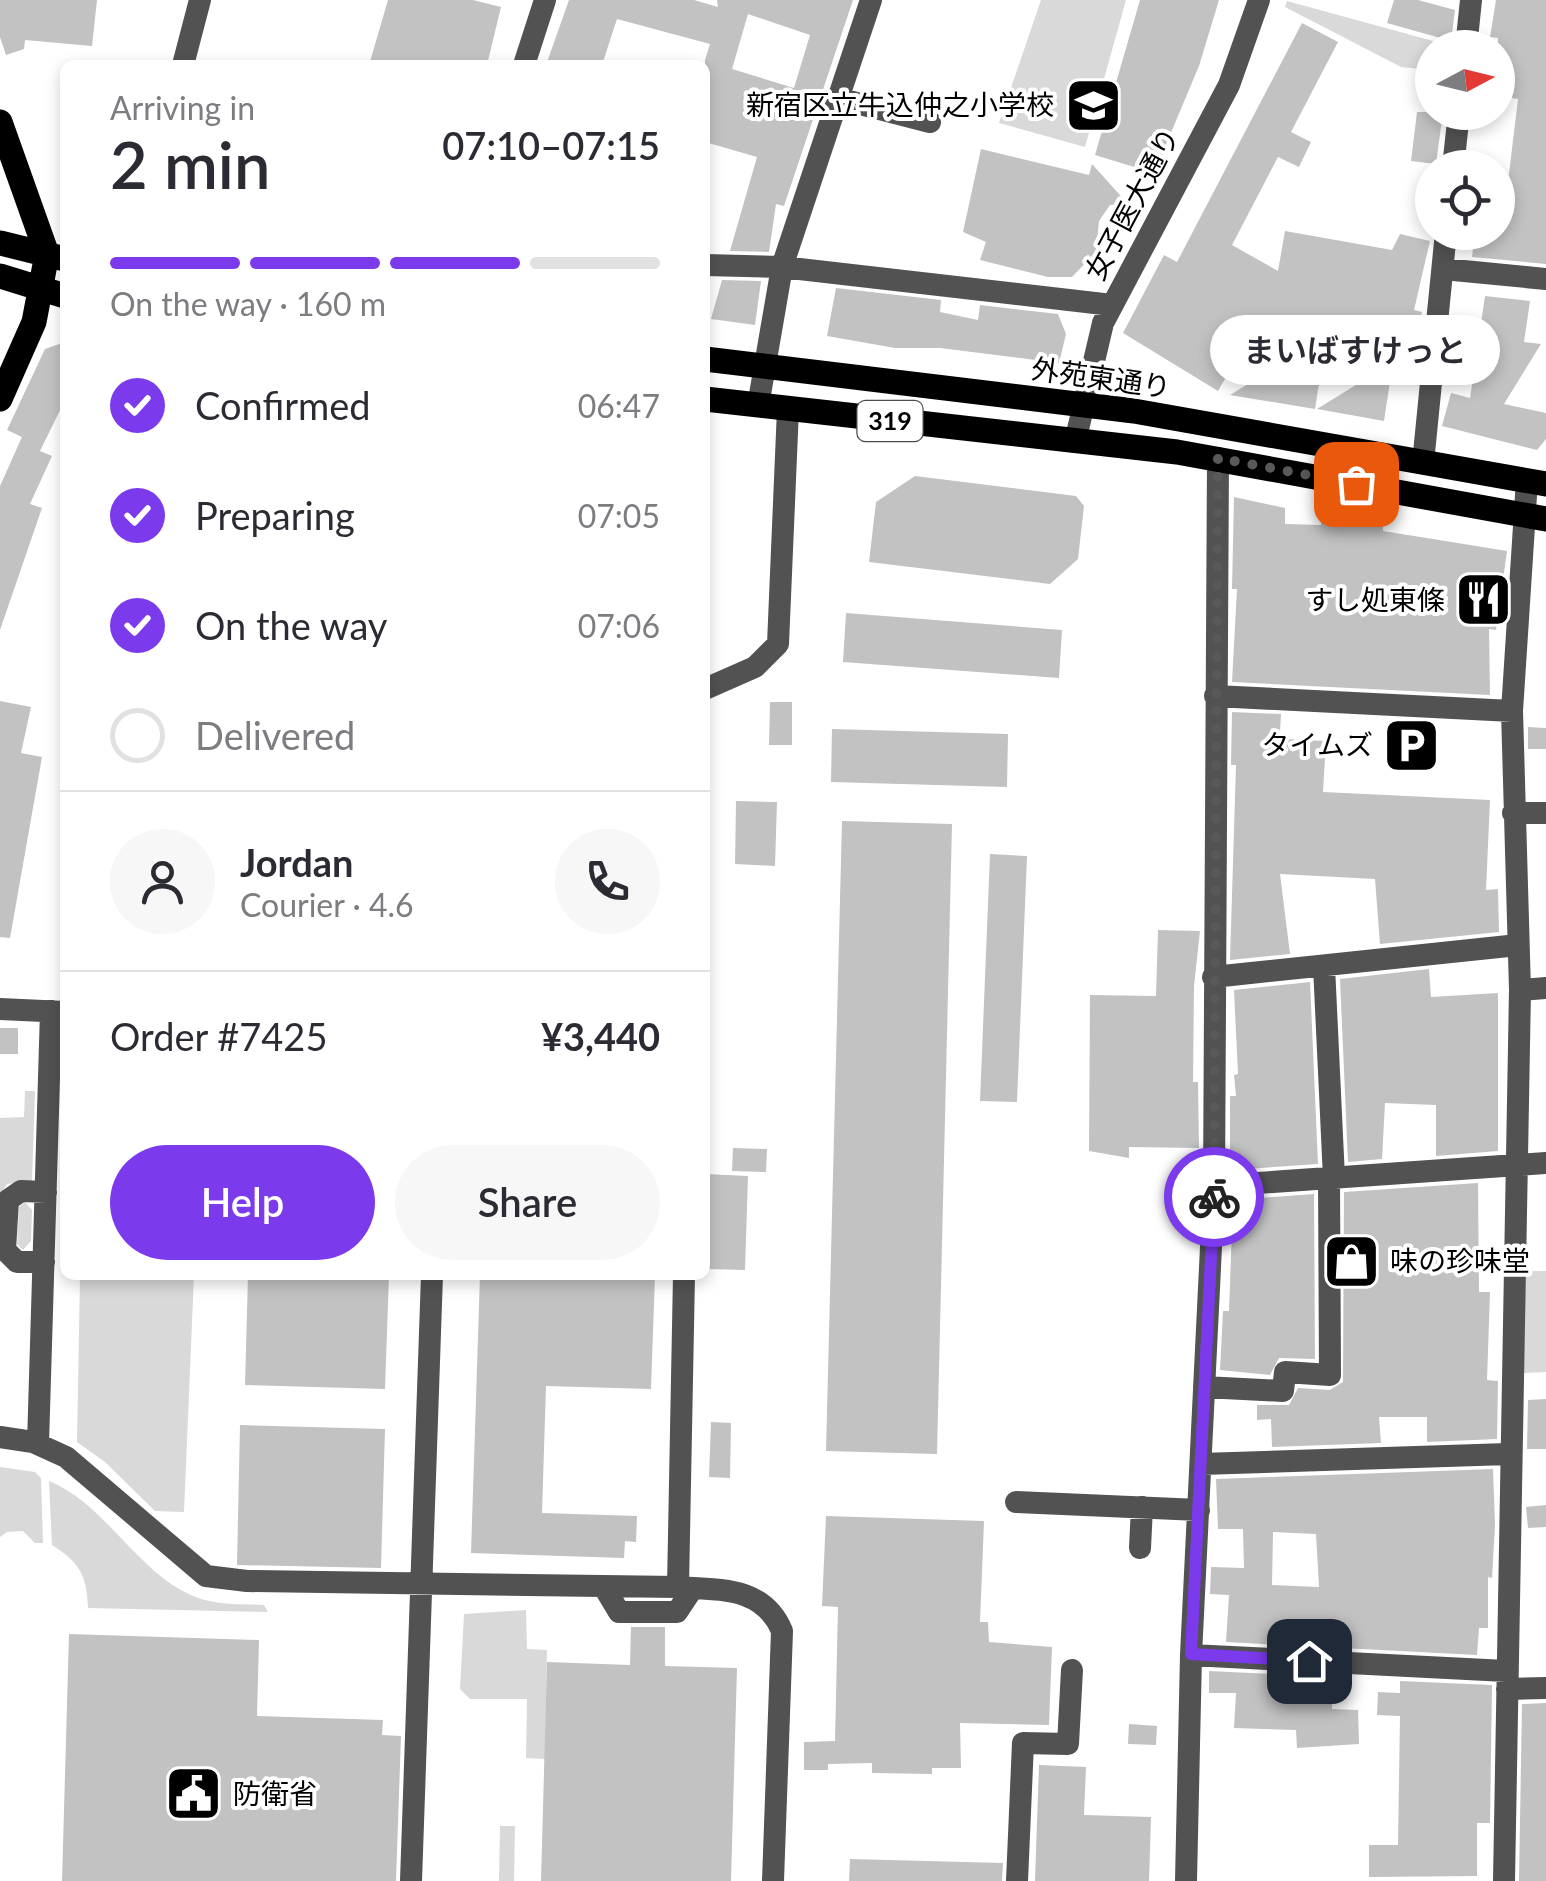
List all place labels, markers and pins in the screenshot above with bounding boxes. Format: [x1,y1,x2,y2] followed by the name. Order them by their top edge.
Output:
[1063,75,1123,135] school or university icon: 新宿区立牛込仲之小学校
[746,87,1054,121] place label: 新宿区立牛込仲之小学校
[1211,314,1501,384] callout: まいばすけっと
[1314,442,1399,527] pin
[1454,570,1514,630] restaurant icon: すし処東條
[1305,582,1445,616] place label: すし処東條
[1382,715,1442,775] parking icon: タイムズ
[1262,727,1373,761] place label: タイムズ
[1321,1231,1381,1291] shop icon: 味の珍味堂
[1390,1243,1530,1277] place label: 味の珍味堂
[1267,1619,1352,1704] pin
[164,1764,224,1824] public building icon: 防衛省
[233,1776,317,1810] place label: 防衛省

